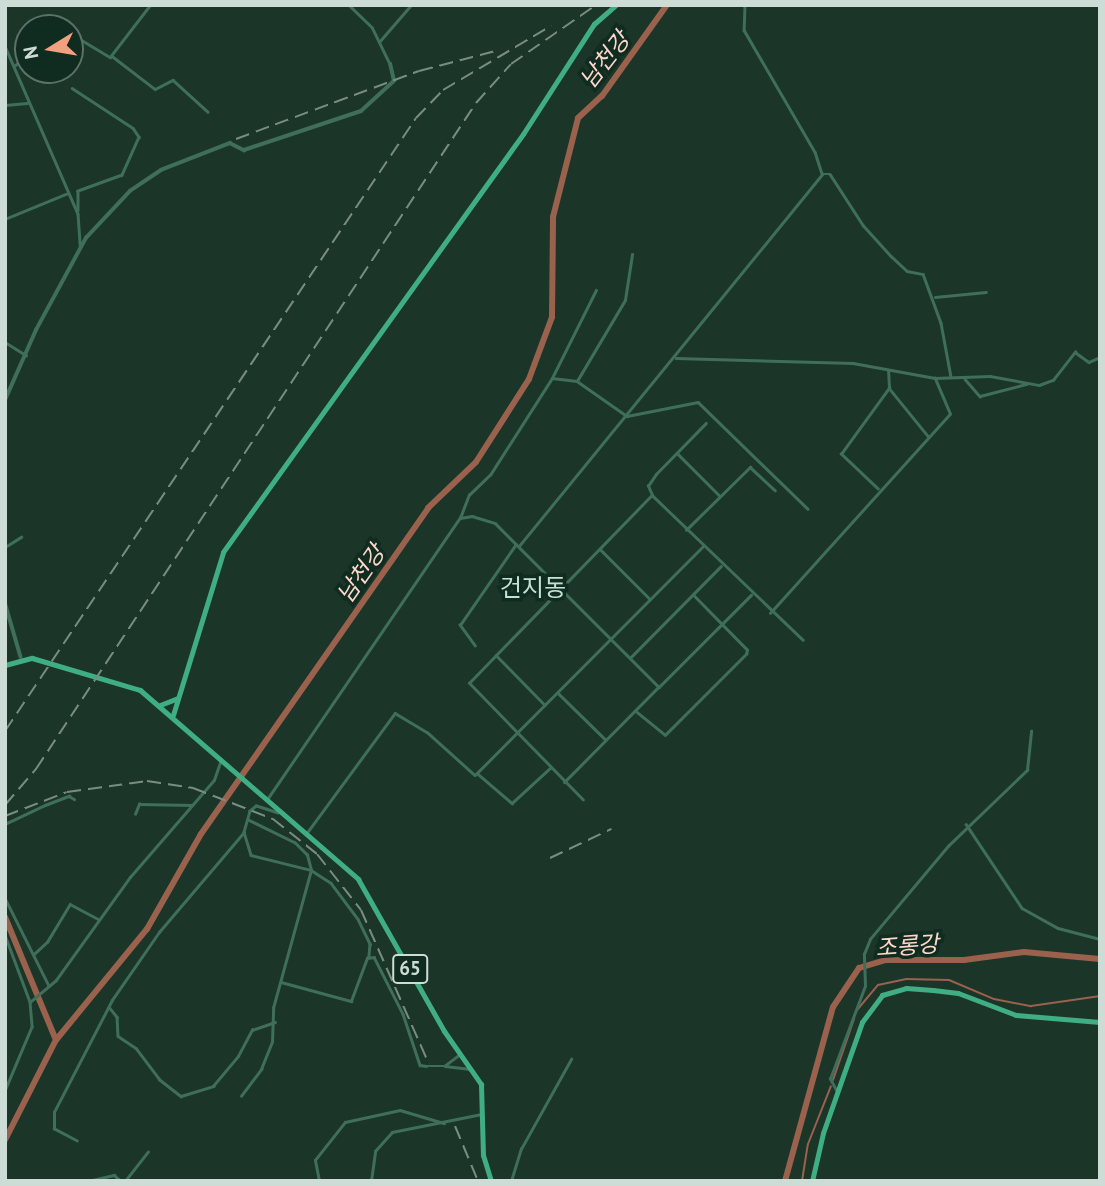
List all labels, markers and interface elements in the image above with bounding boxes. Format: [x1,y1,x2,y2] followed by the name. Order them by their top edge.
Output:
[14,14,84,84] north arrow
[575,26,635,94] water label: 남천강
[17,44,43,61] text: N
[331,540,391,608] water label: 남천강
[500,574,566,602] district label: 건지동
[874,930,940,962] water label: 조롱강
[391,953,429,984] road number: 65

